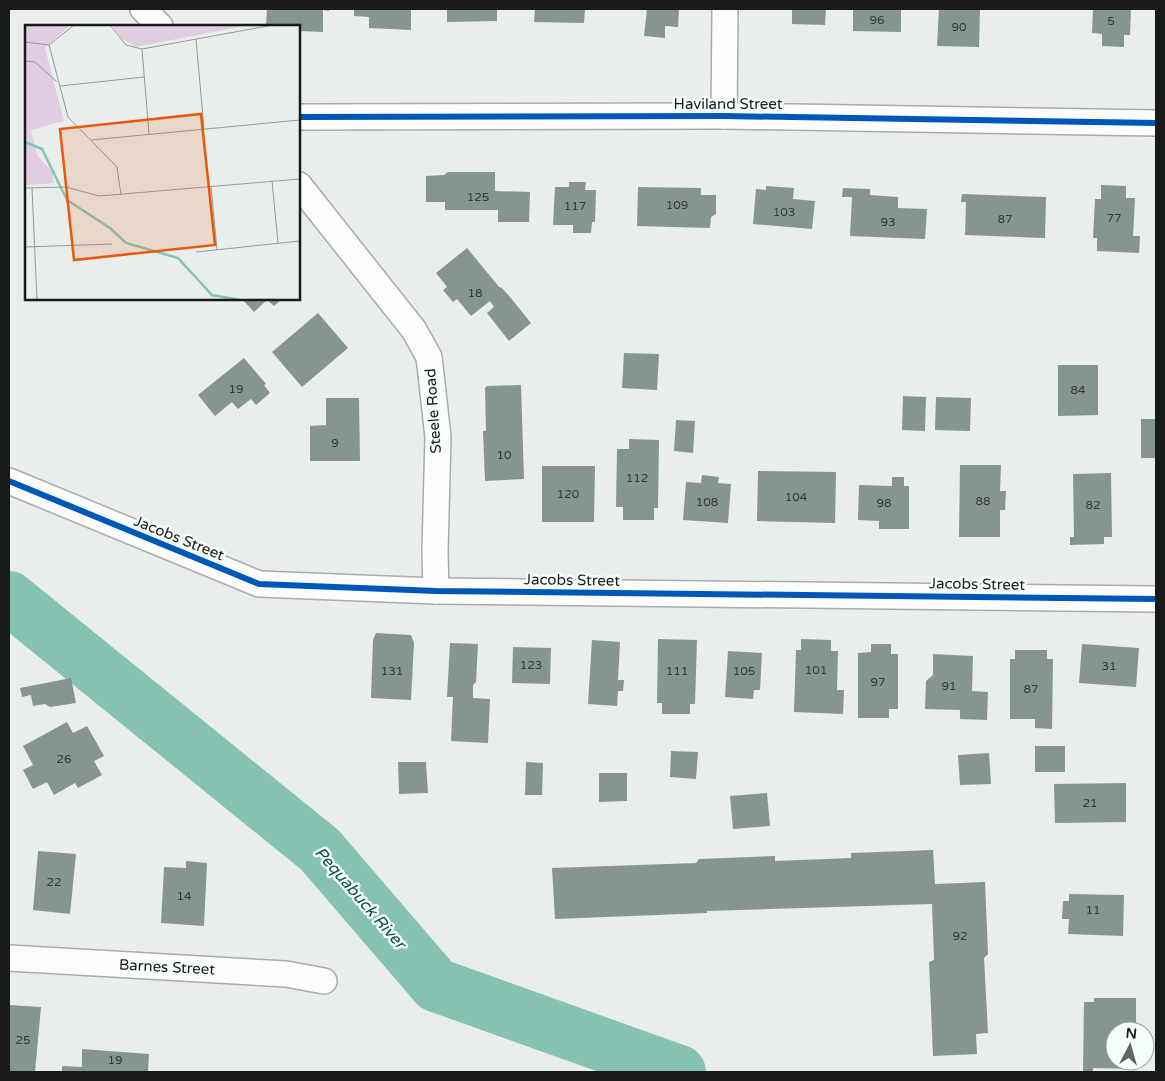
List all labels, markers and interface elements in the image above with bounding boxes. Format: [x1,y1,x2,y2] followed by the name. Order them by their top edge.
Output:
[869,13,885,27] house number: 96
[1107,14,1115,28] house number: 5
[951,20,967,34] house number: 90
[25,25,300,300] inset map
[674,95,783,113] street label: Haviland Street
[467,190,489,204] house number: 125
[666,198,688,212] house number: 109
[564,199,586,213] house number: 117
[773,205,795,219] house number: 103
[1106,211,1122,225] house number: 77
[997,212,1013,226] house number: 87
[880,215,896,229] house number: 93
[467,286,483,300] house number: 18
[421,368,445,454] street label: Steele Road
[228,382,244,396] house number: 19
[1070,383,1086,397] house number: 84
[331,436,339,450] house number: 9
[496,448,512,462] house number: 10
[626,471,648,485] house number: 112
[557,487,580,501] house number: 120
[785,490,808,504] house number: 104
[975,494,991,508] house number: 88
[696,495,718,509] house number: 108
[876,496,892,510] house number: 98
[1085,498,1101,512] house number: 82
[131,512,227,564] street label: Jacobs Street
[524,570,620,590] street label: Jacobs Street
[929,574,1025,594] street label: Jacobs Street
[520,658,542,672] house number: 123
[1101,659,1117,673] house number: 31
[805,663,827,677] house number: 101
[381,664,403,678] house number: 131
[666,664,688,678] house number: 111
[733,664,755,678] house number: 105
[870,675,886,689] house number: 97
[941,679,957,693] house number: 91
[1023,682,1039,696] house number: 87
[56,752,72,766] house number: 26
[1082,796,1098,810] house number: 21
[310,843,411,954] water label: Pequabuck River
[46,875,62,889] house number: 22
[176,889,192,903] house number: 14
[1085,903,1101,917] house number: 11
[952,929,968,943] house number: 92
[119,955,216,979] street label: Barnes Street
[1105,1021,1155,1071] north arrow
[1125,1025,1138,1043] text: N
[15,1033,31,1047] house number: 25
[107,1053,123,1067] house number: 19

